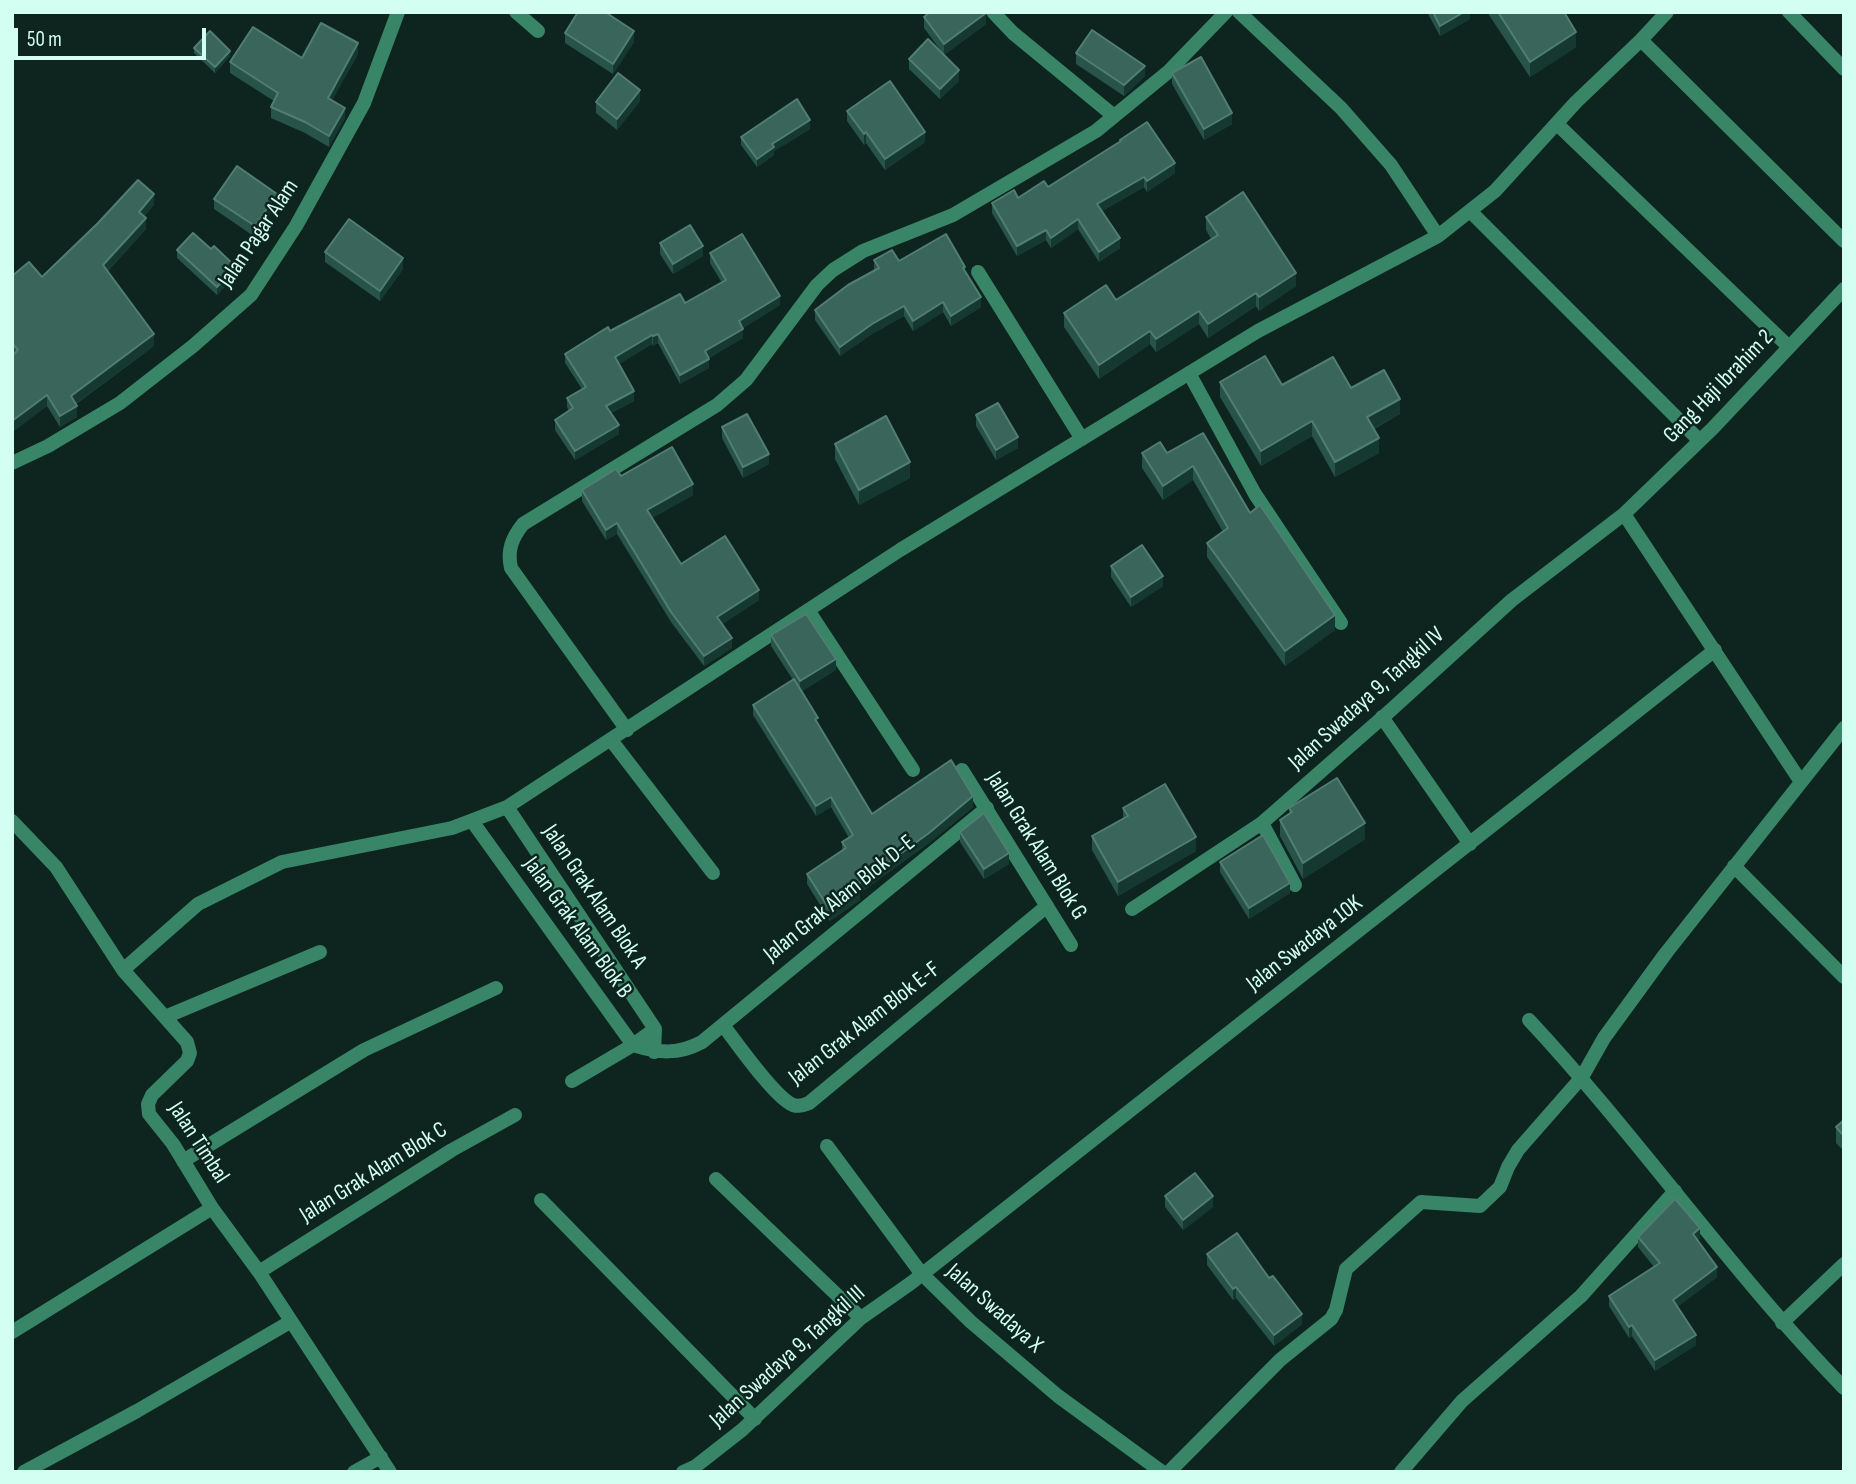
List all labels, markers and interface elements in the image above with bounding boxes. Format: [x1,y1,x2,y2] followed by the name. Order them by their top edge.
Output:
[18,14,210,58] scale bar
[27,27,62,52] text: 50 m
[213,175,305,293] street label: Jalan Pagar Alam
[1658,325,1780,449] street label: Gang Haji Ibrahim 2
[1283,622,1451,776] street label: Jalan Swadaya 9, Tangkil IV
[980,767,1092,925] street label: Jalan Grak Alam Blok G
[536,820,652,974] street label: Jalan Grak Alam Blok A
[759,830,921,968] street label: Jalan Grak Alam Blok D-E
[517,852,637,1004] street label: Jalan Grak Alam Blok B
[1241,890,1369,998] street label: Jalan Swadaya 10K
[784,956,946,1092] street label: Jalan Grak Alam Blok E-F
[162,1097,234,1189] street label: Jalan Timbal
[295,1117,453,1229] street label: Jalan Grak Alam Blok C
[940,1258,1048,1360] street label: Jalan Swadaya X
[705,1280,871,1434] street label: Jalan Swadaya 9, Tangkil III

